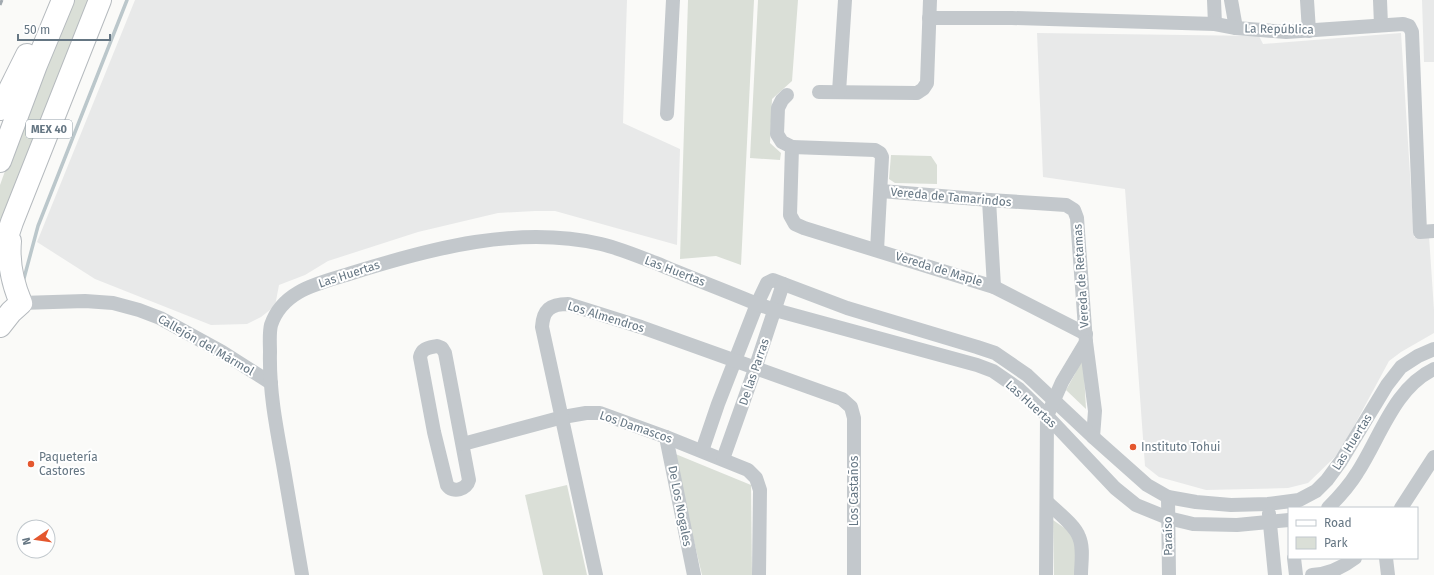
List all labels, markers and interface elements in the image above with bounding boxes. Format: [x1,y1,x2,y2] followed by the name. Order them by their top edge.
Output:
[18,16,110,42] scale bar
[1244,21,1314,37] street label: La República
[24,23,50,37] text: 50 m
[26,120,72,138] road number: MEX 40
[890,185,1012,209] street label: Vereda de Tamarindos
[1070,223,1092,328] street label: Vereda de Retamas
[894,249,984,289] street label: Vereda de Maple
[643,253,708,289] street label: Las Huertas
[317,257,382,290] street label: Las Huertas
[566,299,647,335] street label: Los Almendros
[155,312,257,379] street label: Callejón del Mármol
[736,336,772,407] street label: De las Parras
[1003,378,1060,431] street label: Las Huertas
[598,408,675,446] street label: Los Damascos
[1329,411,1375,473] street label: Las Huertas
[1141,440,1221,454] place label: Instituto Tohui
[1128,442,1138,452] marker: Instituto Tohui
[39,450,98,478] place label: Paquetería Castores
[847,455,861,526] street label: Los Castaños
[26,459,36,469] marker: Paquetería Castores
[665,464,695,548] street label: De Los Nogales
[1288,507,1418,559] legend
[1161,516,1175,556] street label: Paraíso
[1324,516,1352,530] text: Road
[16,519,56,559] north arrow
[20,536,34,546] text: N
[1324,536,1348,550] text: Park

